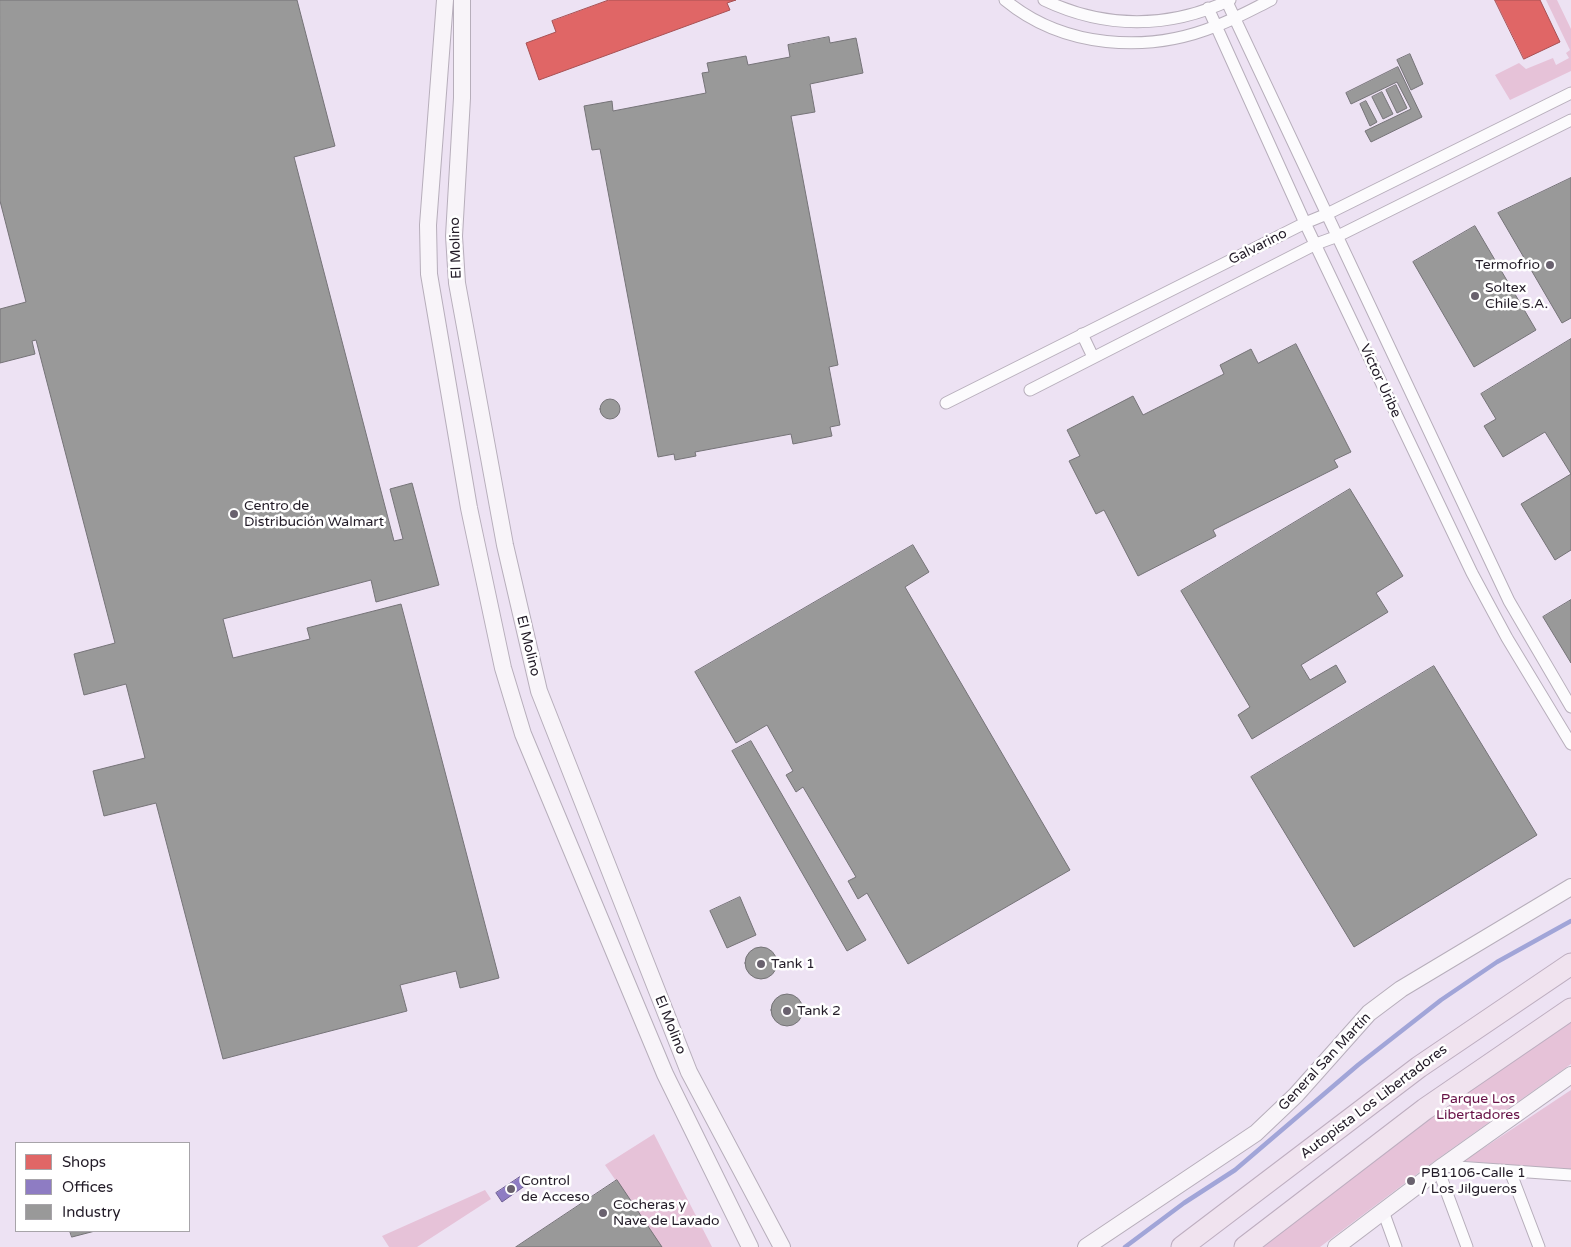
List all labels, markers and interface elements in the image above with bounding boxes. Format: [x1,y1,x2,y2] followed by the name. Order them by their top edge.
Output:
[447,217,465,279] street label: El Molino
[1226,225,1290,269] street label: Galvarino
[1475,257,1540,273] place label: Termofrio
[1544,259,1556,271] marker: Termofrio
[1485,280,1548,312] place label: Soltex Chile S.A.
[1469,290,1481,302] marker: Soltex Chile S.A.
[1356,342,1404,420] street label: Víctor Uribe
[244,498,384,530] place label: Centro de Distribución Walmart
[228,508,240,520] marker: Centro de Distribución Walmart
[512,614,544,678] street label: El Molino
[771,956,815,972] place label: Tank 1
[755,958,767,970] marker: Tank 1
[651,993,689,1057] street label: El Molino
[797,1003,841,1019] place label: Tank 2
[781,1005,793,1017] marker: Tank 2
[1275,1009,1375,1115] street label: General San Martín
[1297,1041,1451,1163] street label: Autopista Los Libertadores
[1436,1091,1520,1124] park label: Parque Los Libertadores
[15,1142,190,1232] legend
[62,1153,106,1171] text: Shops
[1421,1165,1526,1198] place label: PB1106-Calle 1 / Los Jilgueros
[521,1173,590,1206] place label: Control de Acceso
[1405,1175,1417,1187] marker: PB1106-Calle 1 / Los Jilgueros
[62,1178,113,1196] text: Offices
[505,1183,517,1195] marker: Control de Acceso
[613,1197,720,1230] place label: Cocheras y Nave de Lavado
[62,1203,121,1221] text: Industry
[597,1207,609,1219] marker: Cocheras y Nave de Lavado

